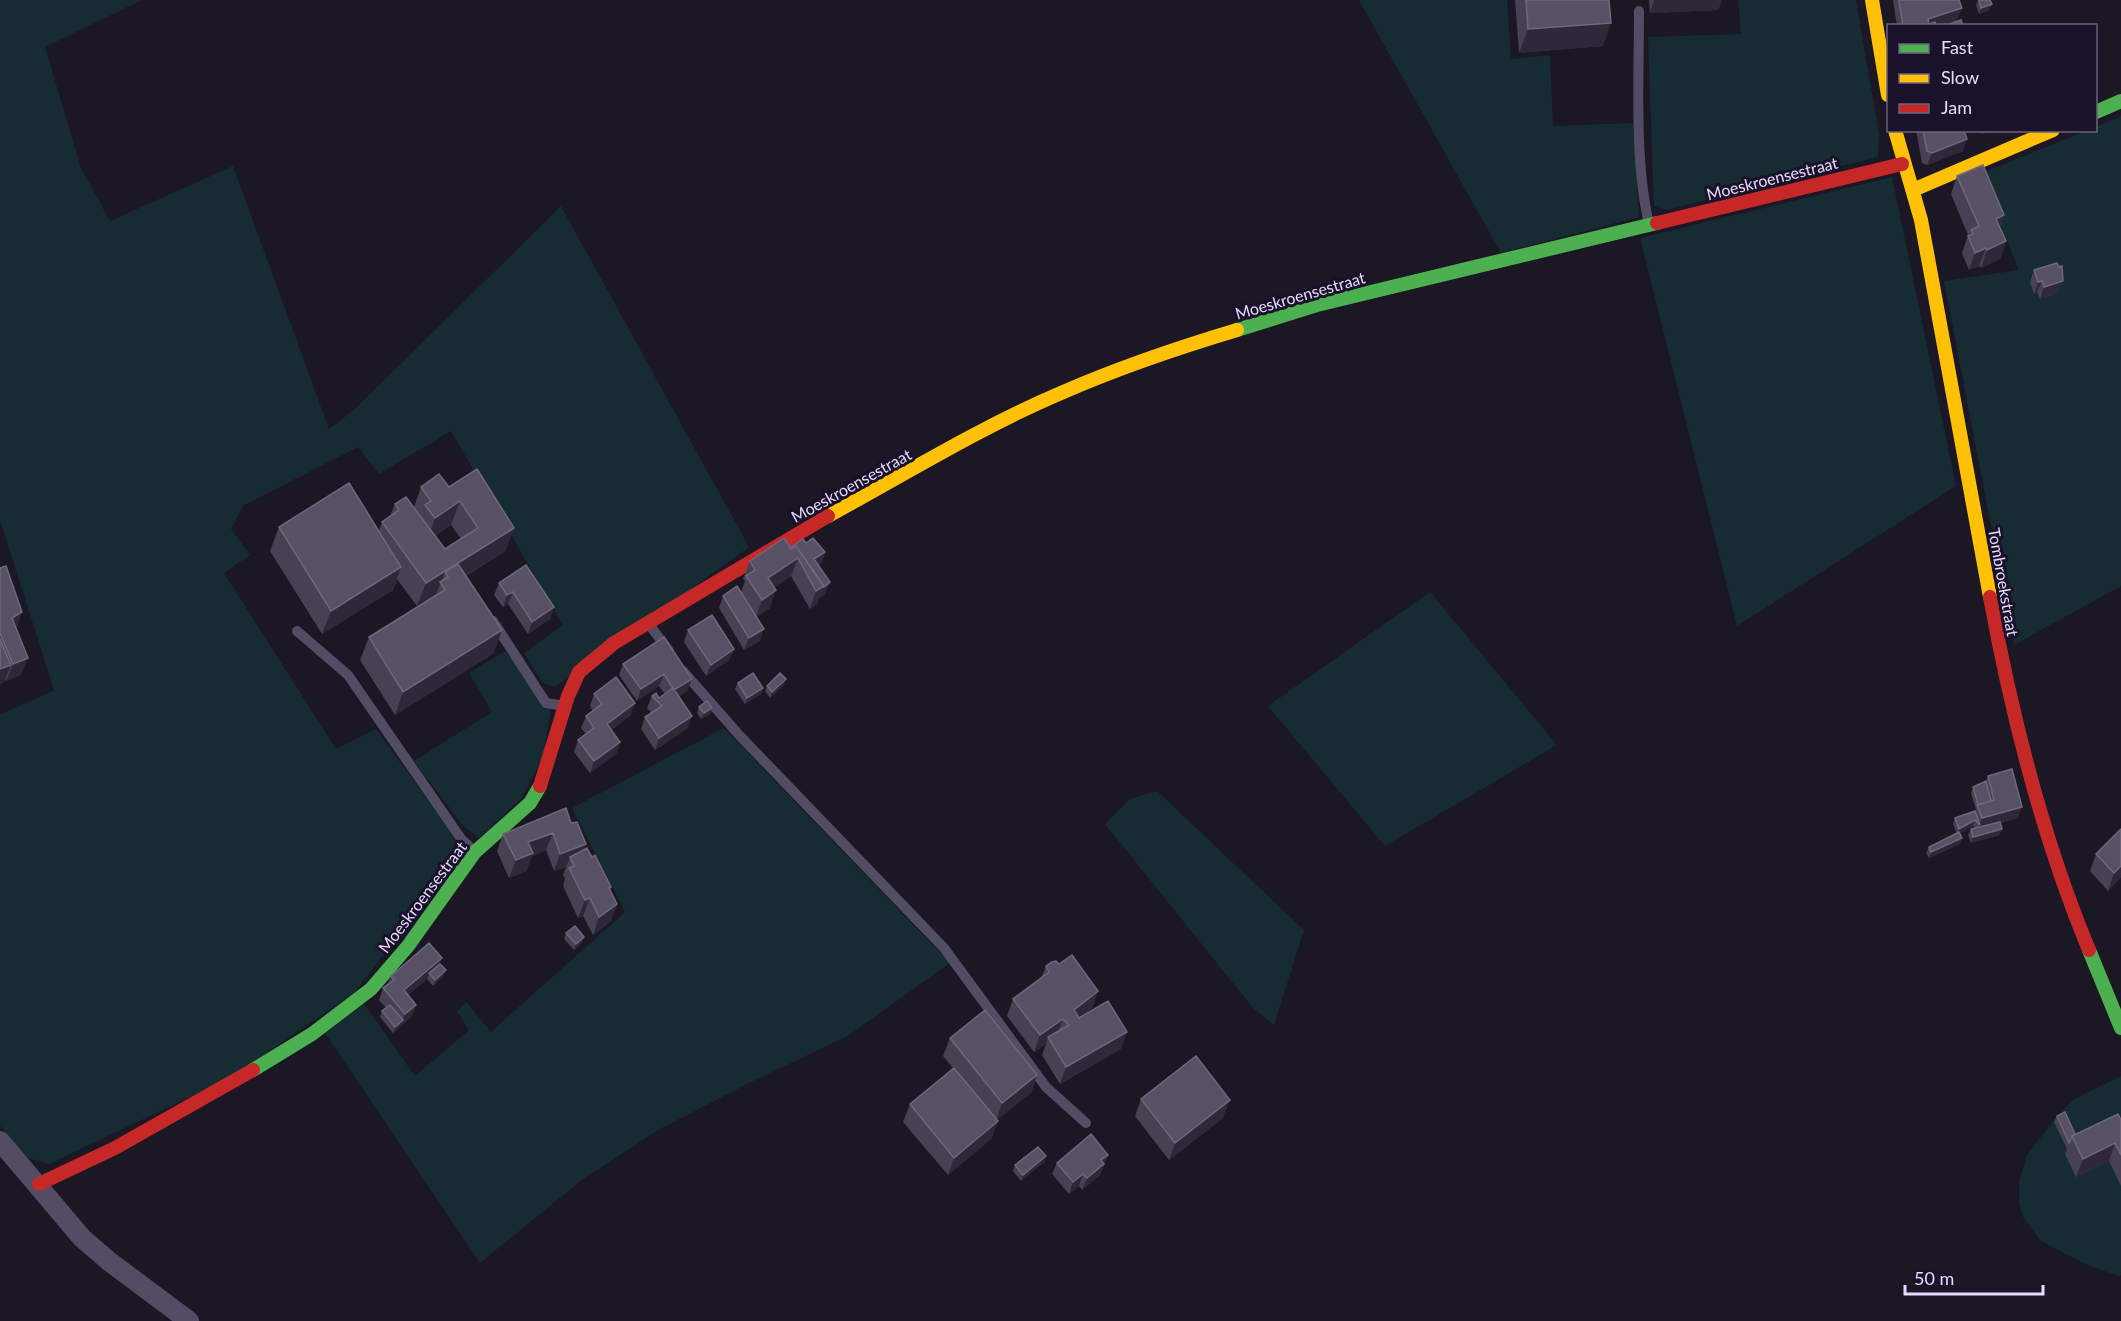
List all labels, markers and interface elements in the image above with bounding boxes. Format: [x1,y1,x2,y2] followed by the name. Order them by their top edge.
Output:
[1887,24,2097,132] legend
[1941,36,1974,58] text: Fast
[1941,66,1979,88] text: Slow
[1941,96,1972,118] text: Jam
[1704,152,1840,203] street label: Moeskroensestraat
[1233,267,1367,323] street label: Moeskroensestraat
[788,444,915,526] street label: Moeskroensestraat
[1985,526,2023,638] street label: Tombroekstraat
[374,837,470,956] street label: Moeskroensestraat
[1905,1258,2043,1296] scale bar
[1914,1267,1954,1289] text: 50 m

